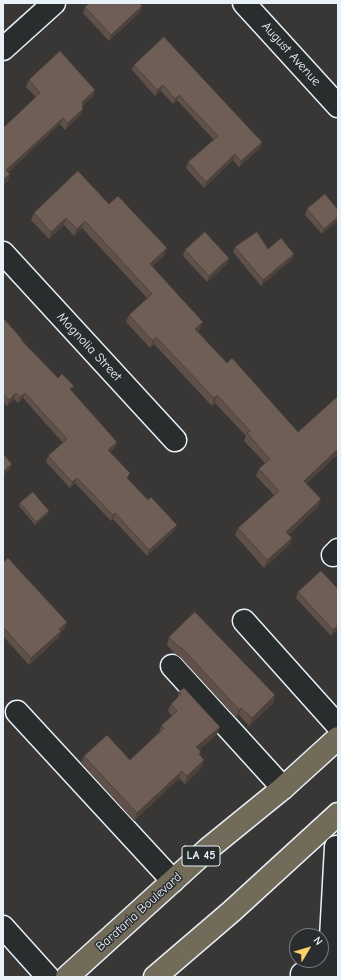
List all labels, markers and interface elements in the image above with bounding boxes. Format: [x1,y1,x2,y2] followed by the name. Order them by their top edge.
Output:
[258,19,324,89] street label: August Avenue
[53,310,125,384] street label: Magnolia Street
[182,846,220,866] road number: LA 45
[93,869,185,955] street label: Barataria Boulevard
[289,928,329,968] north arrow
[311,934,325,948] text: N

